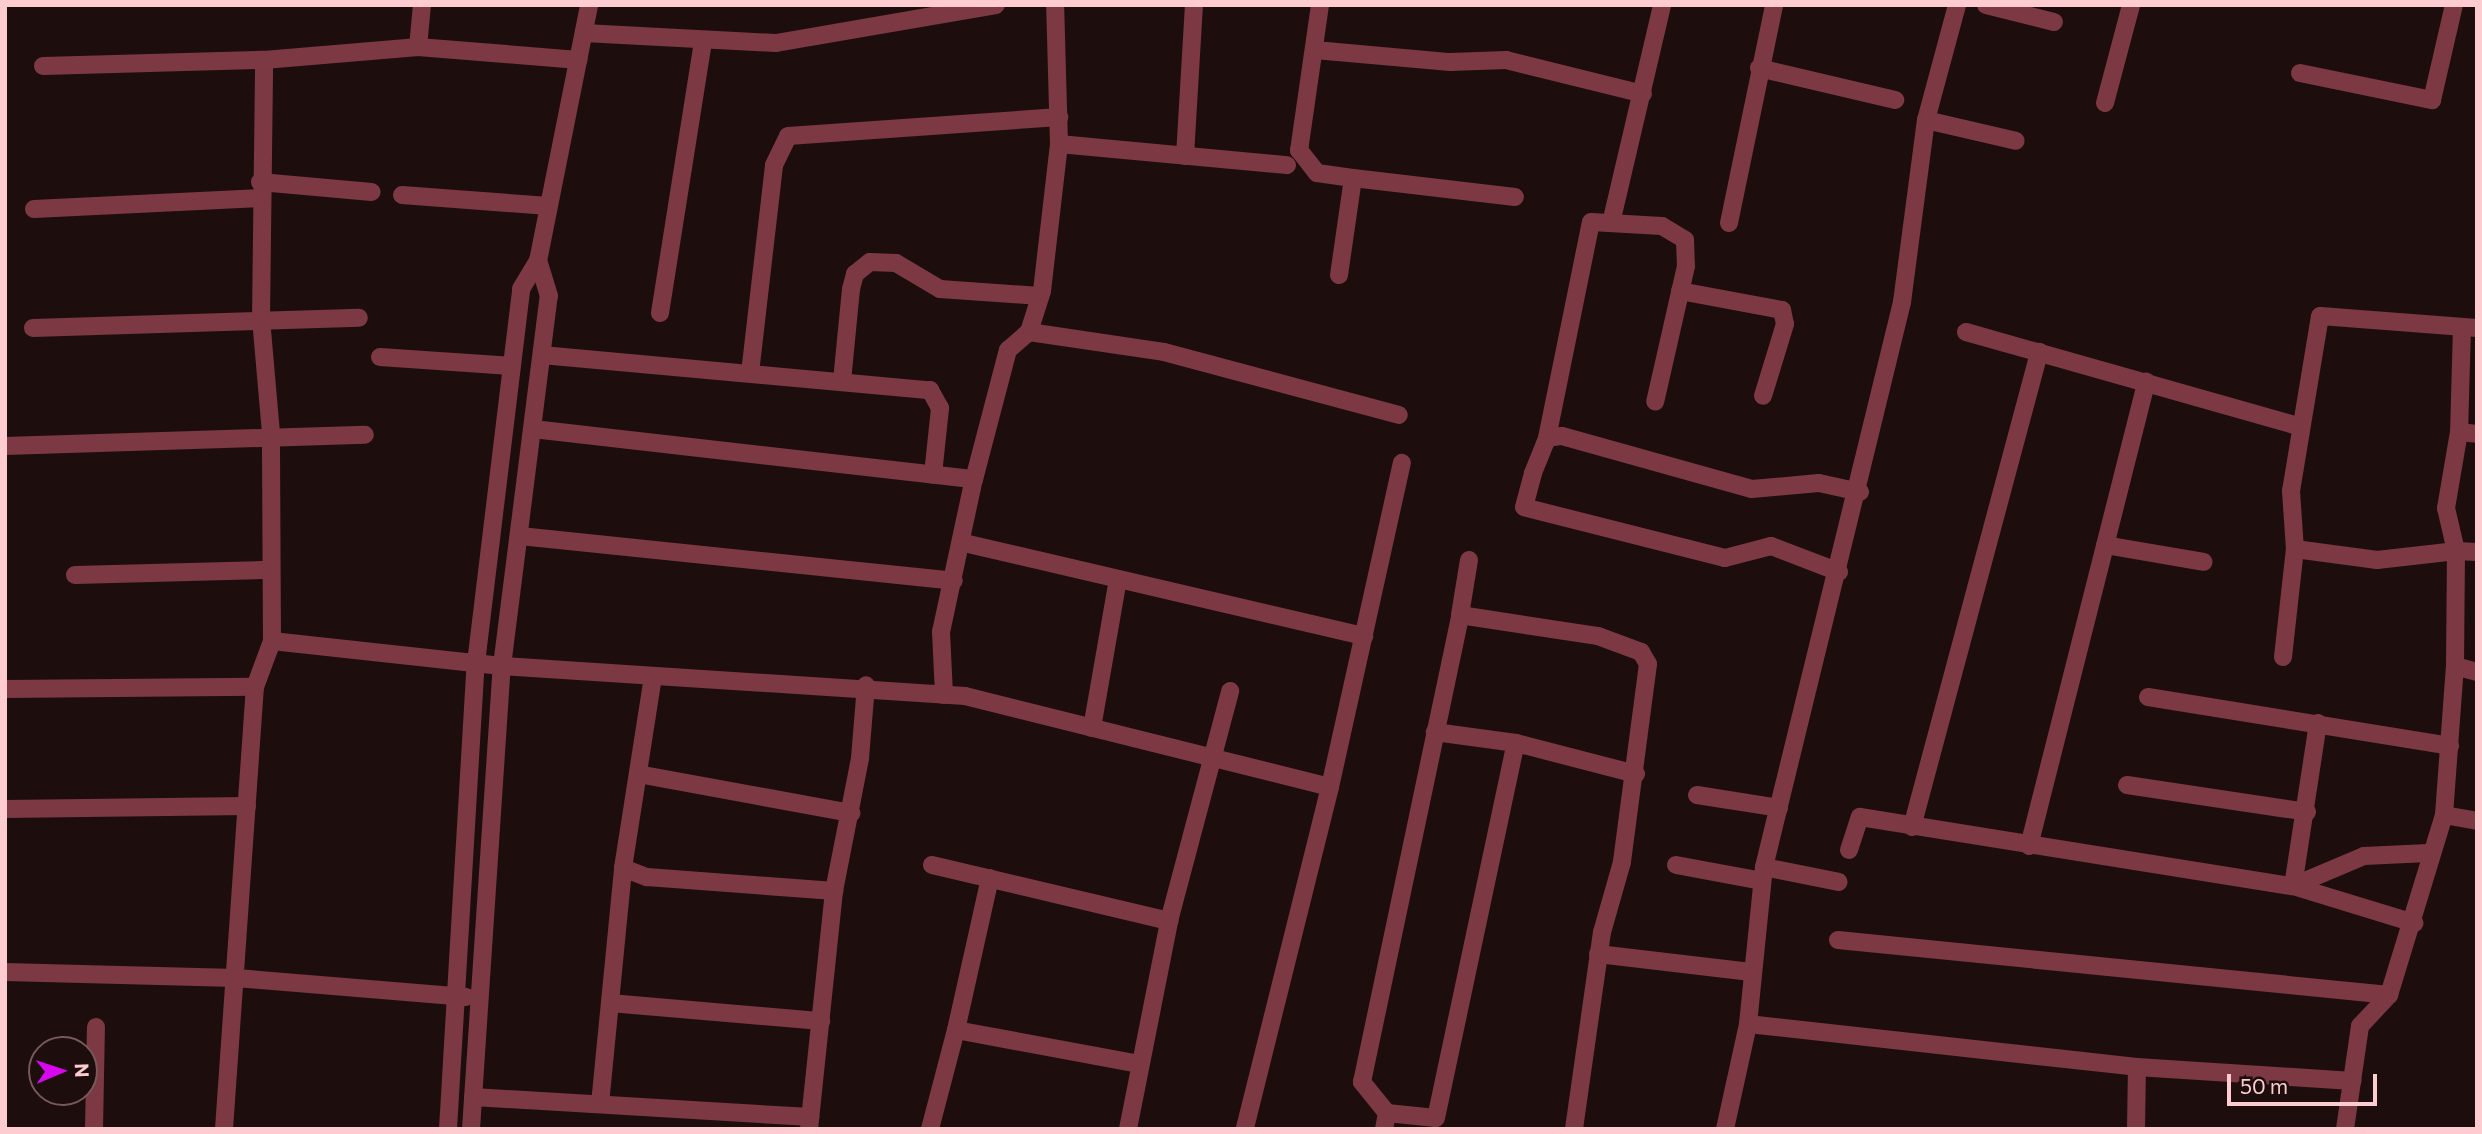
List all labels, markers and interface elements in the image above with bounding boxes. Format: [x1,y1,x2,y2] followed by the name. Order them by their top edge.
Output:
[28,1036,98,1106] north arrow
[2230,1060,2380,1104] scale bar
[71,1063,94,1078] text: N
[2240,1073,2288,1098] text: 50 m

